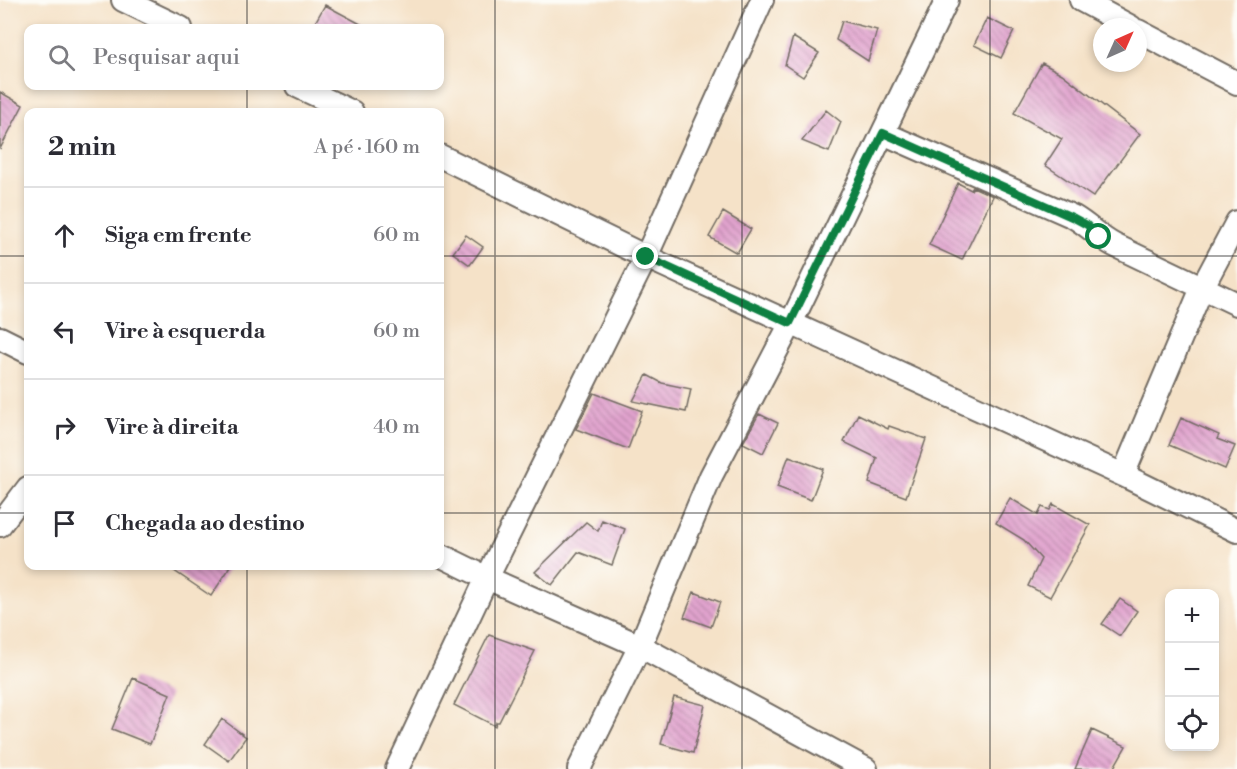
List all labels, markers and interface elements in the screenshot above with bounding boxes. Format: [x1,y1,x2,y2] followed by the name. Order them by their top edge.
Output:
[1093,18,1147,72] north arrow
[24,24,444,90] search box
[45,41,78,74] icon: search
[93,44,240,71] text: Pesquisar aqui
[48,131,116,163] text: 2 min
[314,135,420,160] text: A pé · 160 m
[48,219,81,252] icon: ahead
[105,222,252,249] text: Siga em frente
[373,223,420,248] text: 60 m
[1085,223,1111,249] route start
[632,243,658,269] route end
[48,315,81,348] icon: left
[105,318,265,345] text: Vire à esquerda
[373,319,420,344] text: 60 m
[48,411,81,444] icon: right
[105,414,239,441] text: Vire à direita
[373,415,420,440] text: 40 m
[48,507,81,540] icon: arrive
[105,510,305,537] text: Chegada ao destino
[1165,589,1219,751] map controls
[1165,589,1219,643] button: +
[1165,643,1219,697] button: −
[1165,697,1219,751] button: locate

